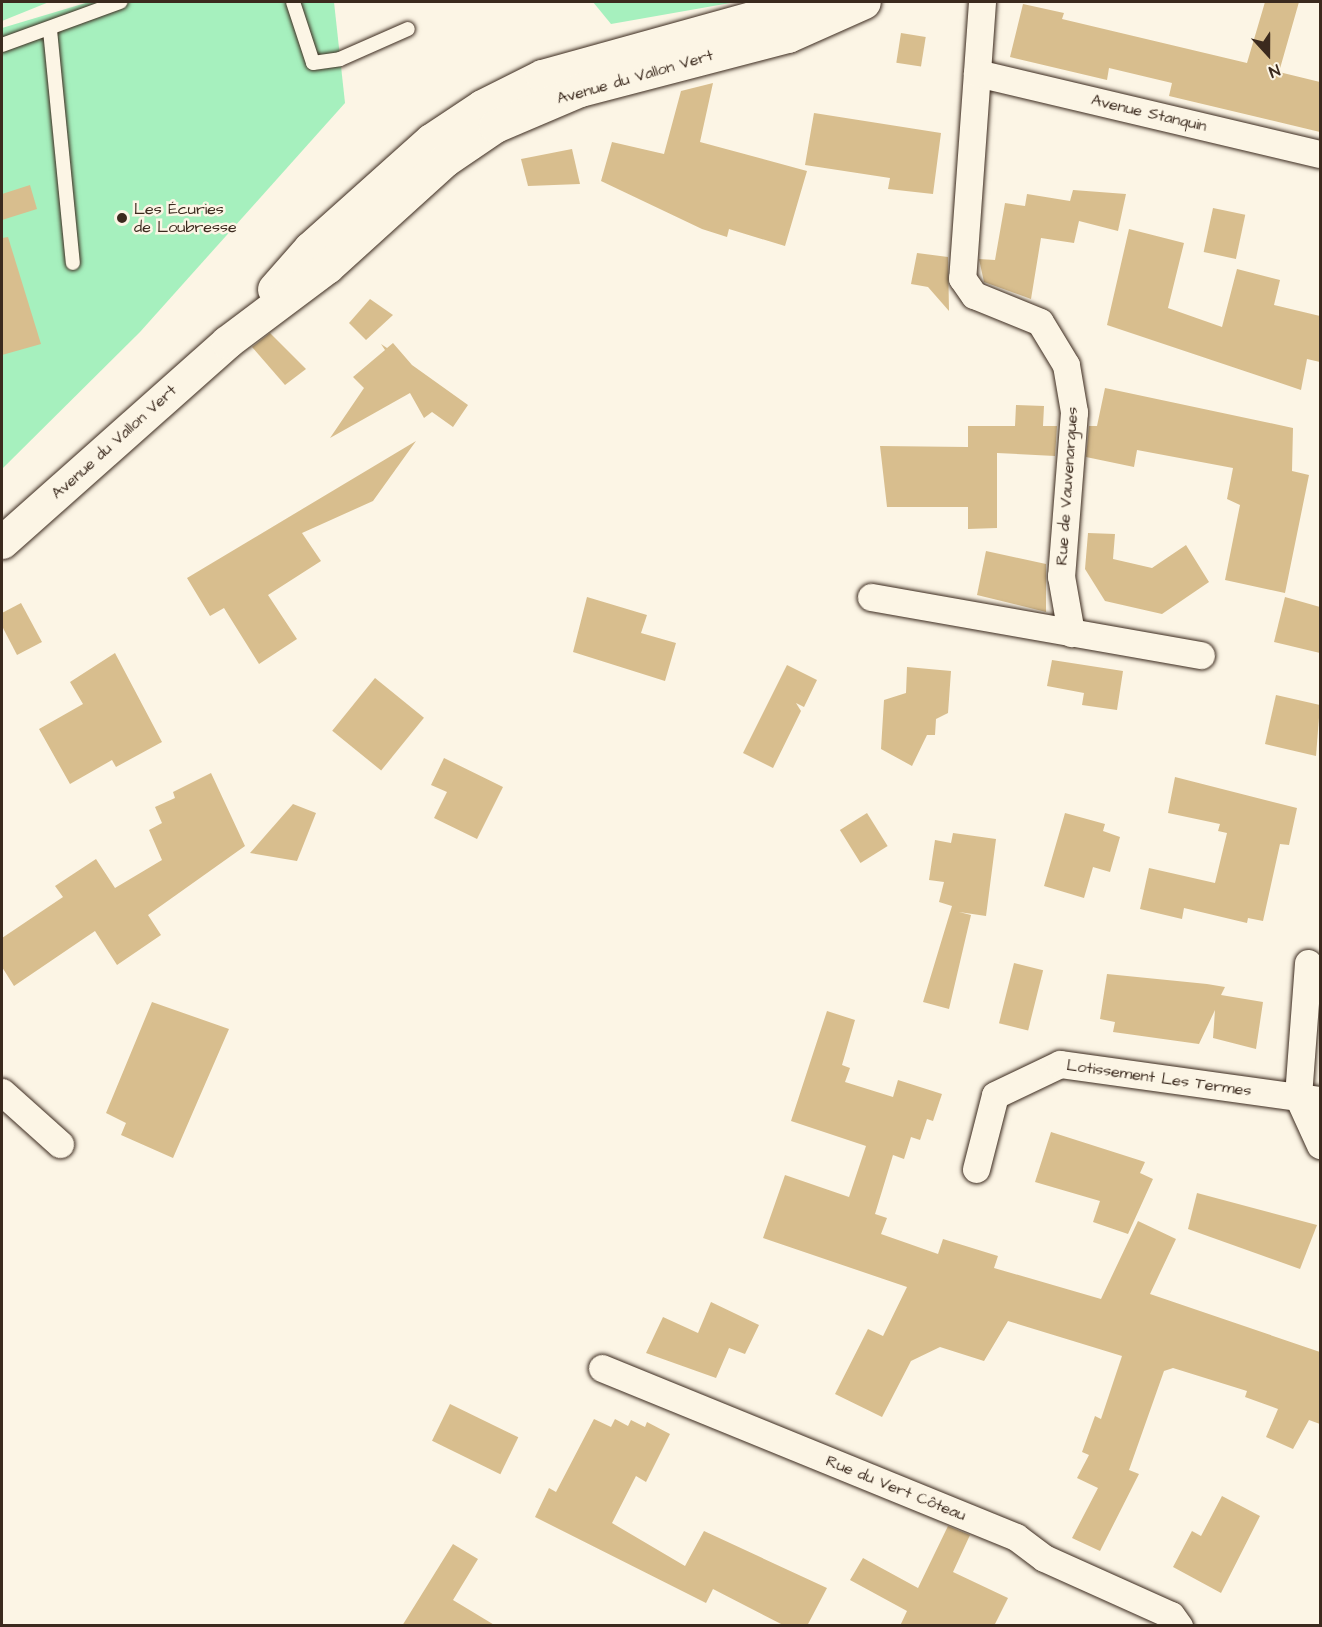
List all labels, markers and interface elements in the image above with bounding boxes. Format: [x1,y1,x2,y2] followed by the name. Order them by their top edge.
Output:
[1238,24,1298,84] north arrow
[555,45,715,109] street label: Avenue du Vallon Vert
[1266,59,1283,83] text: N
[1089,90,1209,136] street label: Avenue Stanquin
[134,199,237,237] place label: Les Écuries de Loubresse
[115,211,129,225] marker: Les Écuries de Loubresse
[47,381,181,503] street label: Avenue du Vallon Vert
[1052,406,1082,566] street label: Rue de Vauvenargues
[1065,1056,1253,1100] street label: Lotissement Les Termes
[823,1451,969,1525] street label: Rue du Vert Côteau

